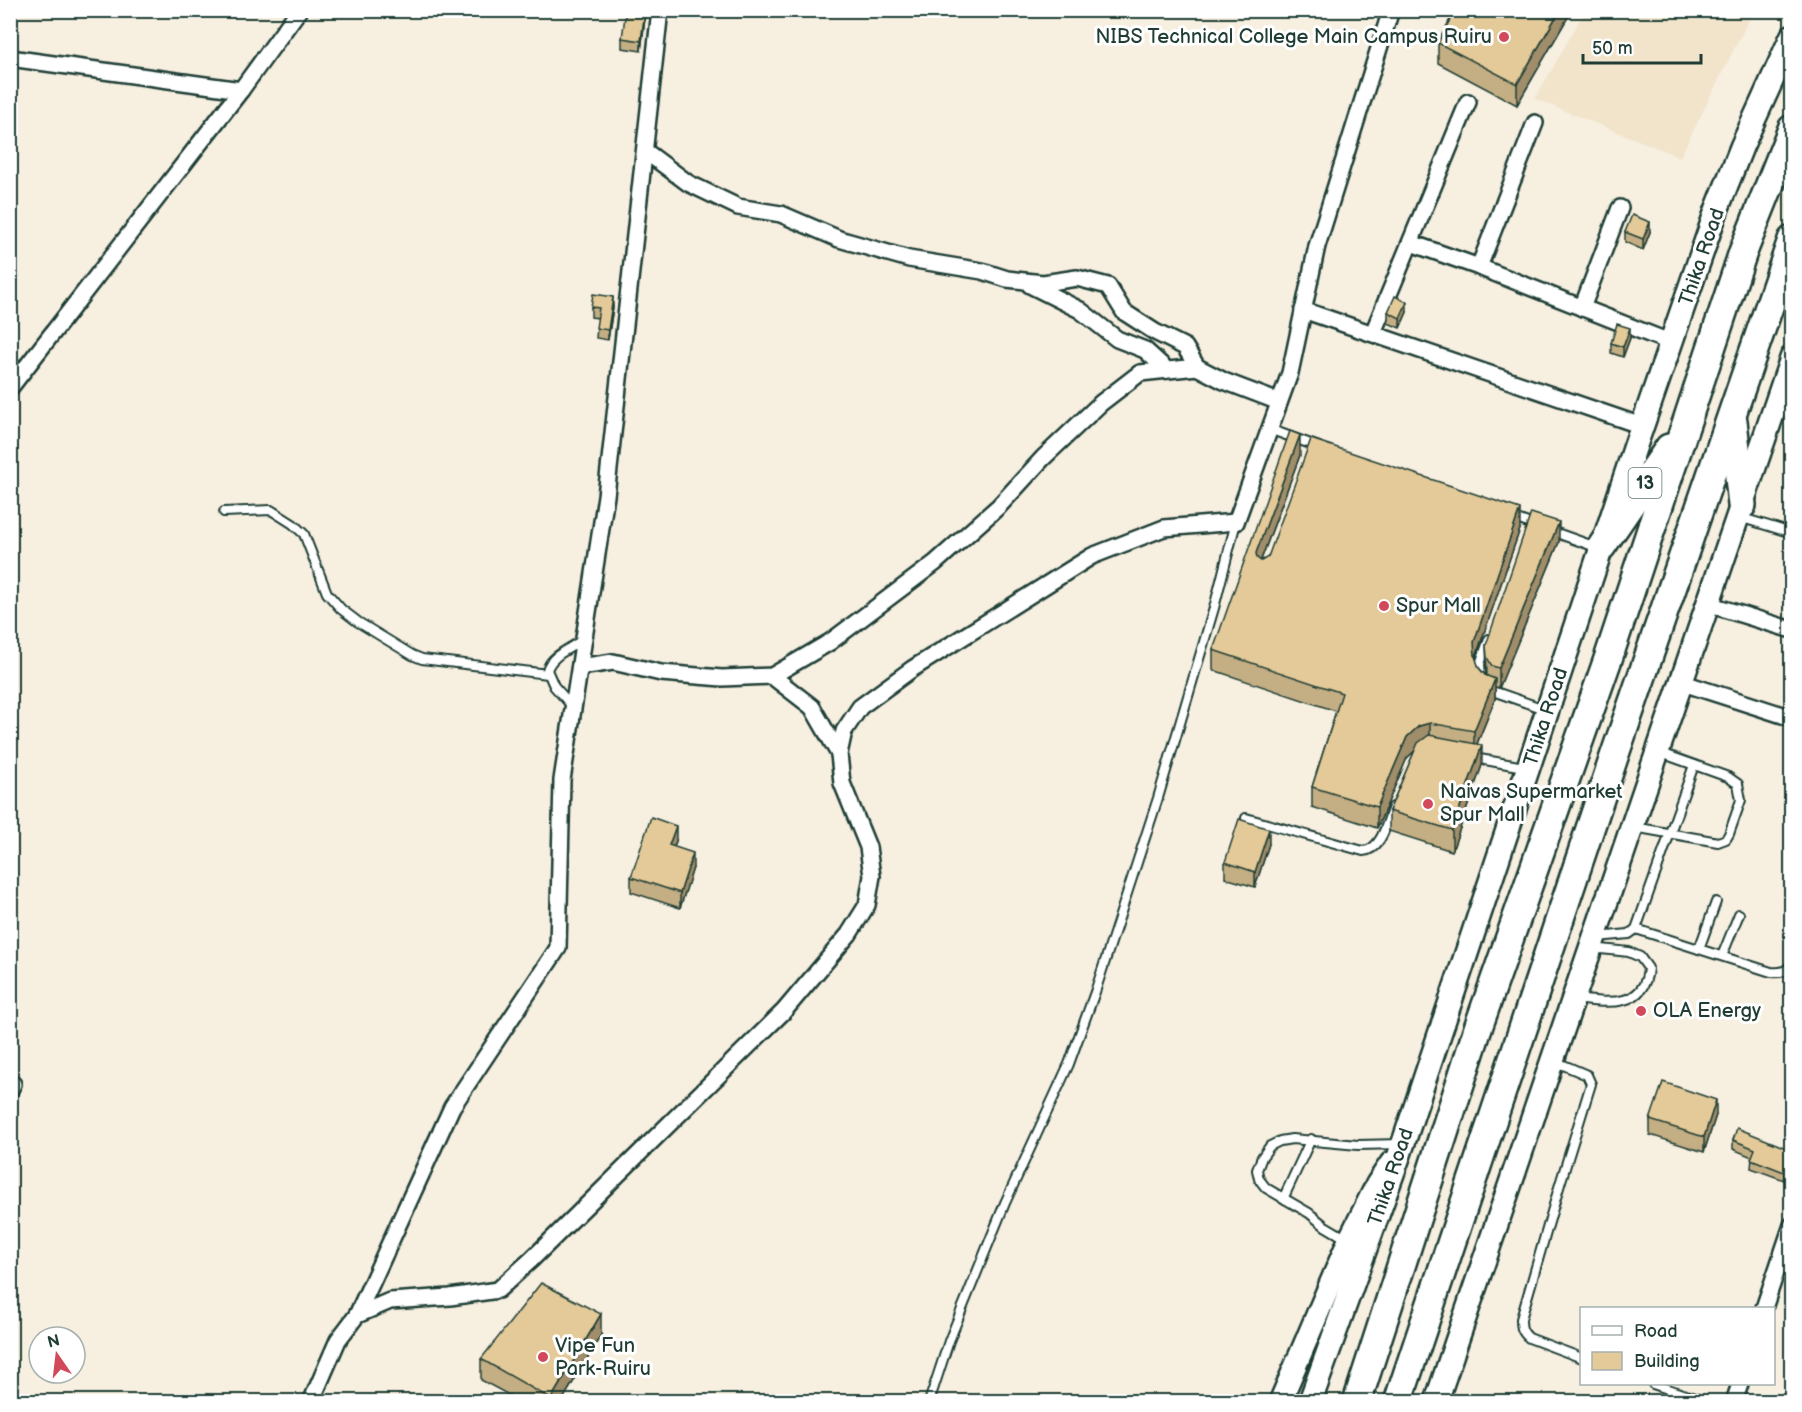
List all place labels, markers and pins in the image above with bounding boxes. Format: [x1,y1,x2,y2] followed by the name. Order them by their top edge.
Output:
[1096,25,1492,49] place label: NIBS Technical College Main Campus Ruiru
[1497,30,1511,44] marker: NIBS Technical College Main Campus Ruiru
[1396,594,1481,618] place label: Spur Mall
[1377,599,1391,613] marker: Spur Mall
[1440,780,1622,827] place label: Naivas Supermarket Spur Mall
[1421,797,1435,811] marker: Naivas Supermarket Spur Mall
[1653,999,1761,1023] place label: OLA Energy
[1634,1004,1648,1018] marker: OLA Energy
[555,1334,651,1381] place label: Vipe Fun Park-Ruiru
[536,1350,550,1364] marker: Vipe Fun Park-Ruiru

